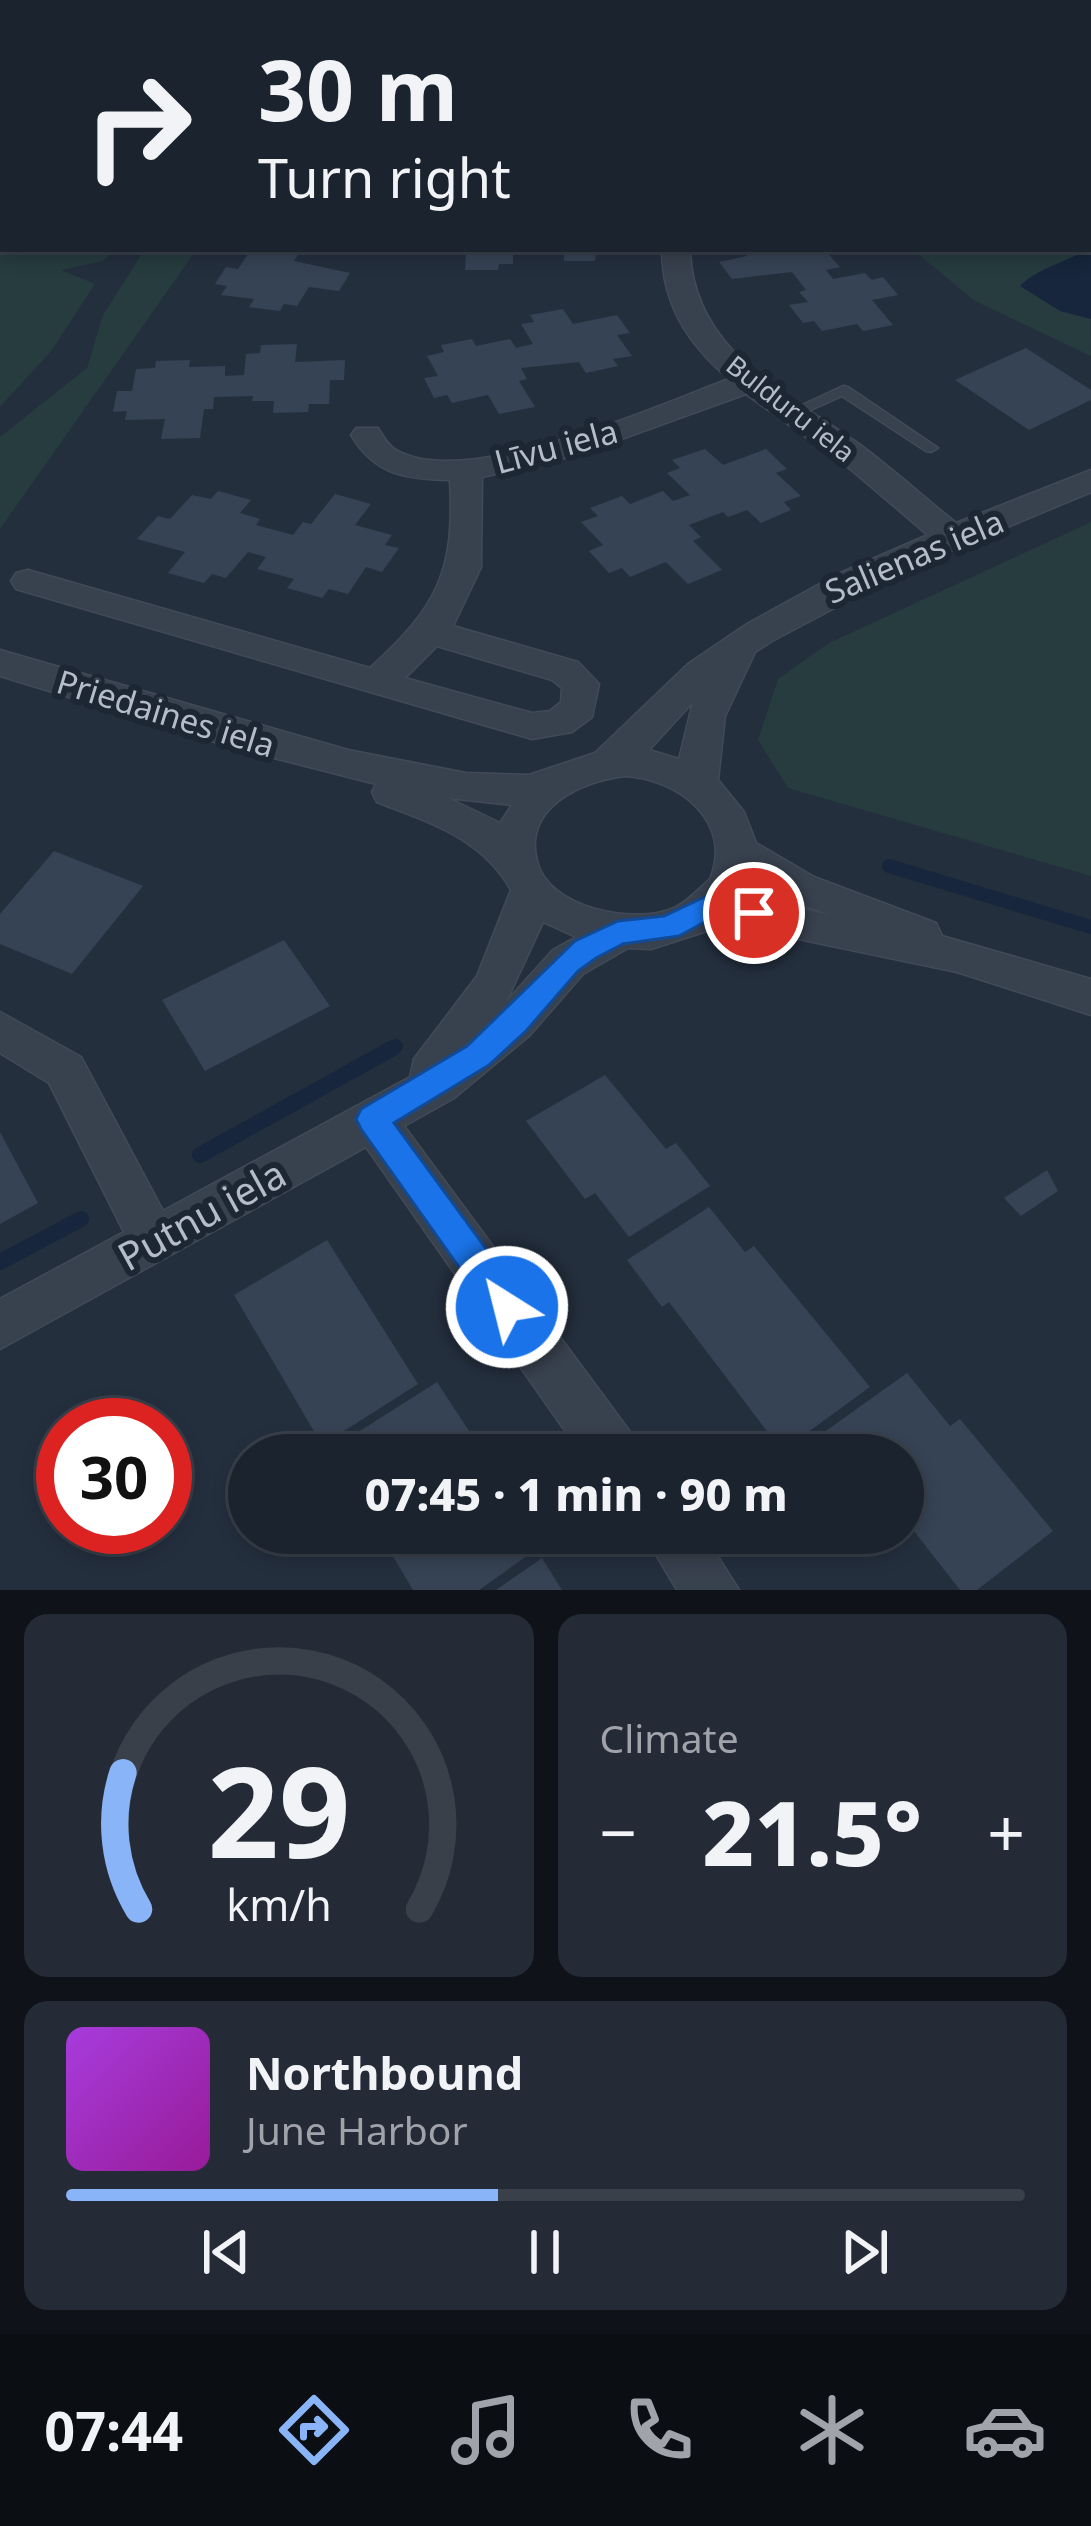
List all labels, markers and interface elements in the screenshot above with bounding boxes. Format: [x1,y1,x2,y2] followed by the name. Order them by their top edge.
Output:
[258,31,458,146] text: 30 m
[60,48,216,204] icon: right
[258,140,511,214] text: Turn right
[719,346,863,470] street label: Bulduru iela
[489,408,623,484] street label: Līvu iela
[818,498,1010,614] street label: Salienas iela
[52,659,280,767] street label: Priedaines iela
[703,862,805,964] pin
[721,880,787,946] icon: arrive
[108,1146,294,1282] street label: Putnu iela
[444,1244,570,1370] position arrow
[36,1398,192,1554] speed limit sign: 30
[364,1463,788,1524] text: 07:45 · 1 min · 90 m
[600,1711,739,1764] text: Climate
[207,1725,350,1895] text: 29
[702,1770,922,1892] text: 21.5°
[600,1786,637,1876] text: −
[987,1786,1025,1876] text: +
[226,1874,331,1933] text: km/h
[246,2042,523,2103] text: Northbound
[246,2103,468,2156] text: June Harbor
[193,2219,259,2285] icon: previous
[512,2219,578,2285] icon: pause
[832,2219,898,2285] icon: next
[272,2388,356,2472] icon: directions
[444,2388,528,2472] icon: music
[617,2388,701,2472] icon: phone
[790,2388,874,2472] icon: climate
[963,2388,1047,2472] icon: car
[44,2393,183,2467] text: 07:44

